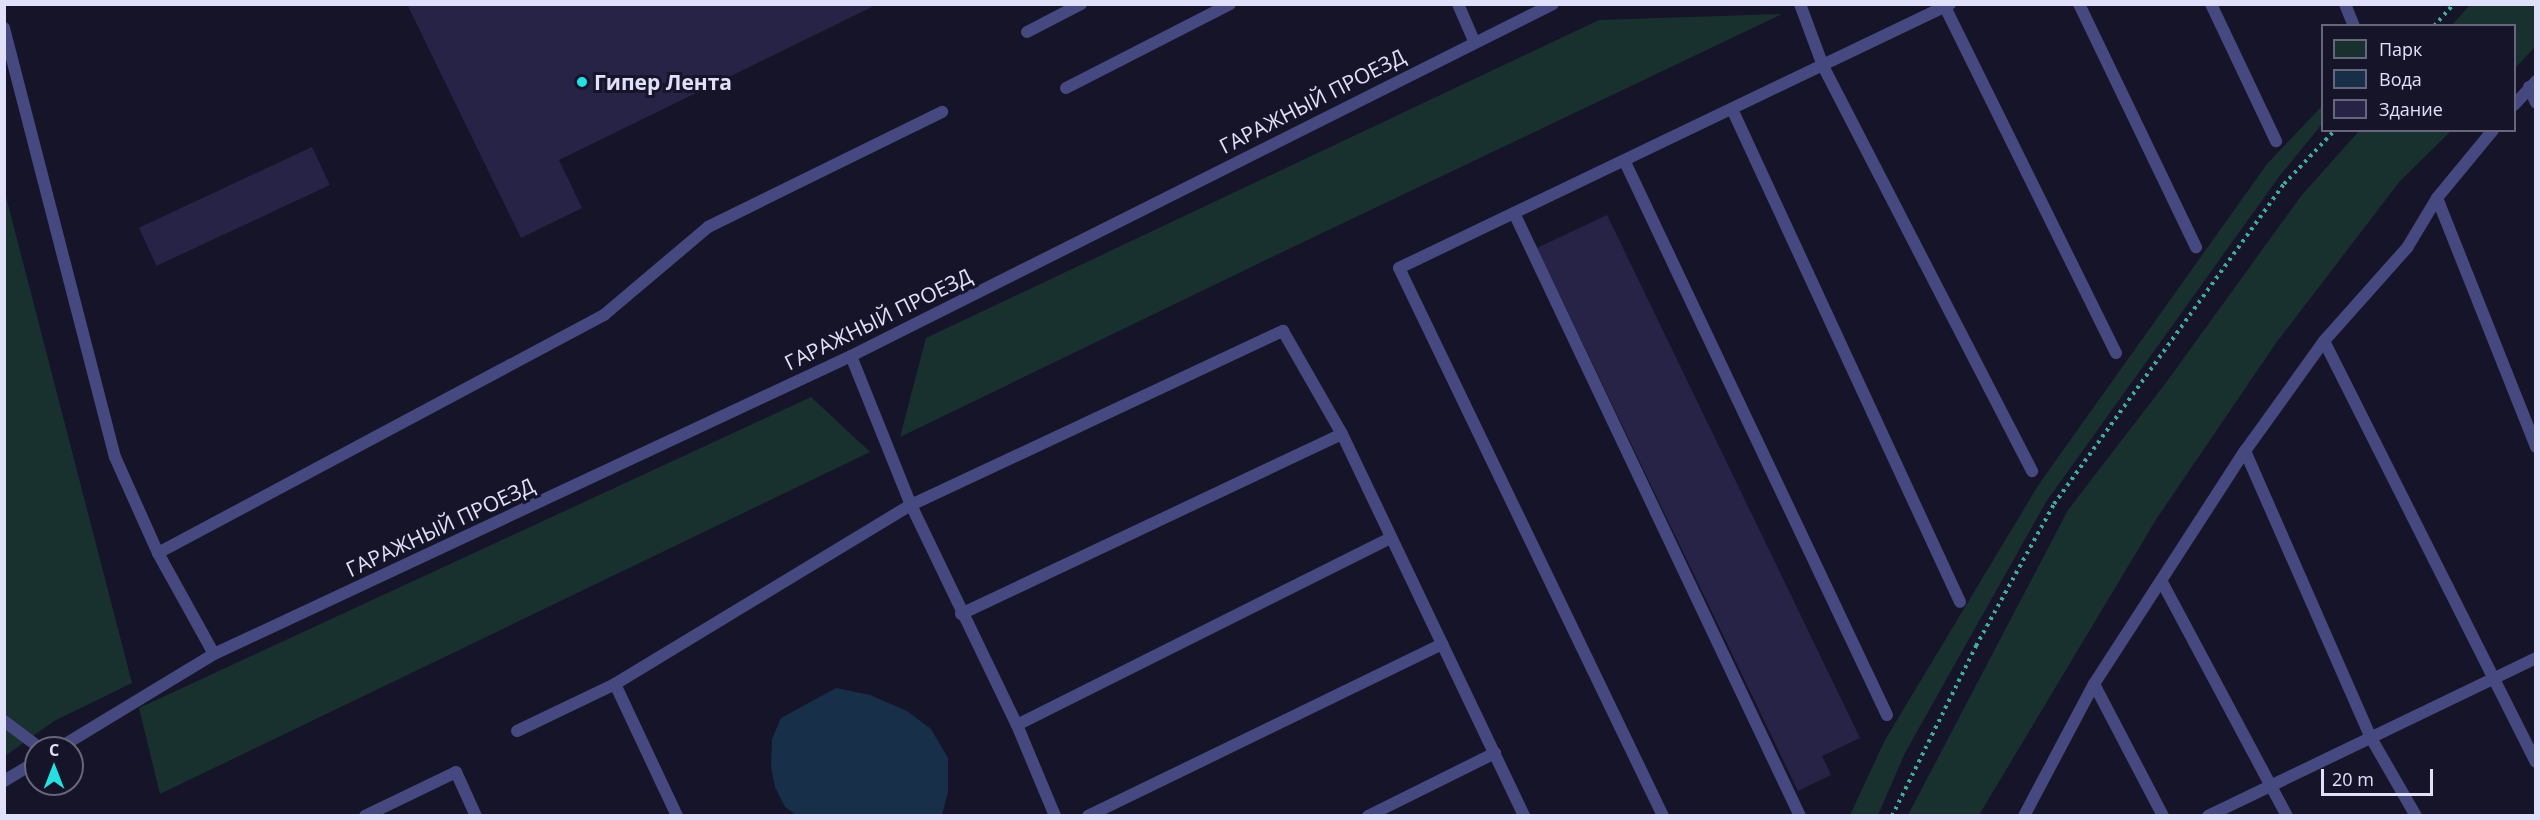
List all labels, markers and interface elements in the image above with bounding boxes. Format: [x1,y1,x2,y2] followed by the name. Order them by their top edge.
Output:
[2321,24,2516,132] legend
[2379,37,2422,61] text: Парк
[1215,43,1409,159] street label: ГАРАЖНЫЙ ПРОЕЗД
[2379,67,2422,91] text: Вода
[594,69,732,95] place label: Гипер Лента
[575,75,589,89] marker: Гипер Лента
[2379,97,2443,121] text: Здание
[780,263,976,375] street label: ГАРАЖНЫЙ ПРОЕЗД
[342,472,538,582] street label: ГАРАЖНЫЙ ПРОЕЗД
[24,736,84,796] north arrow
[49,739,59,761] text: С
[2324,757,2436,795] scale bar
[2332,767,2374,791] text: 20 m

